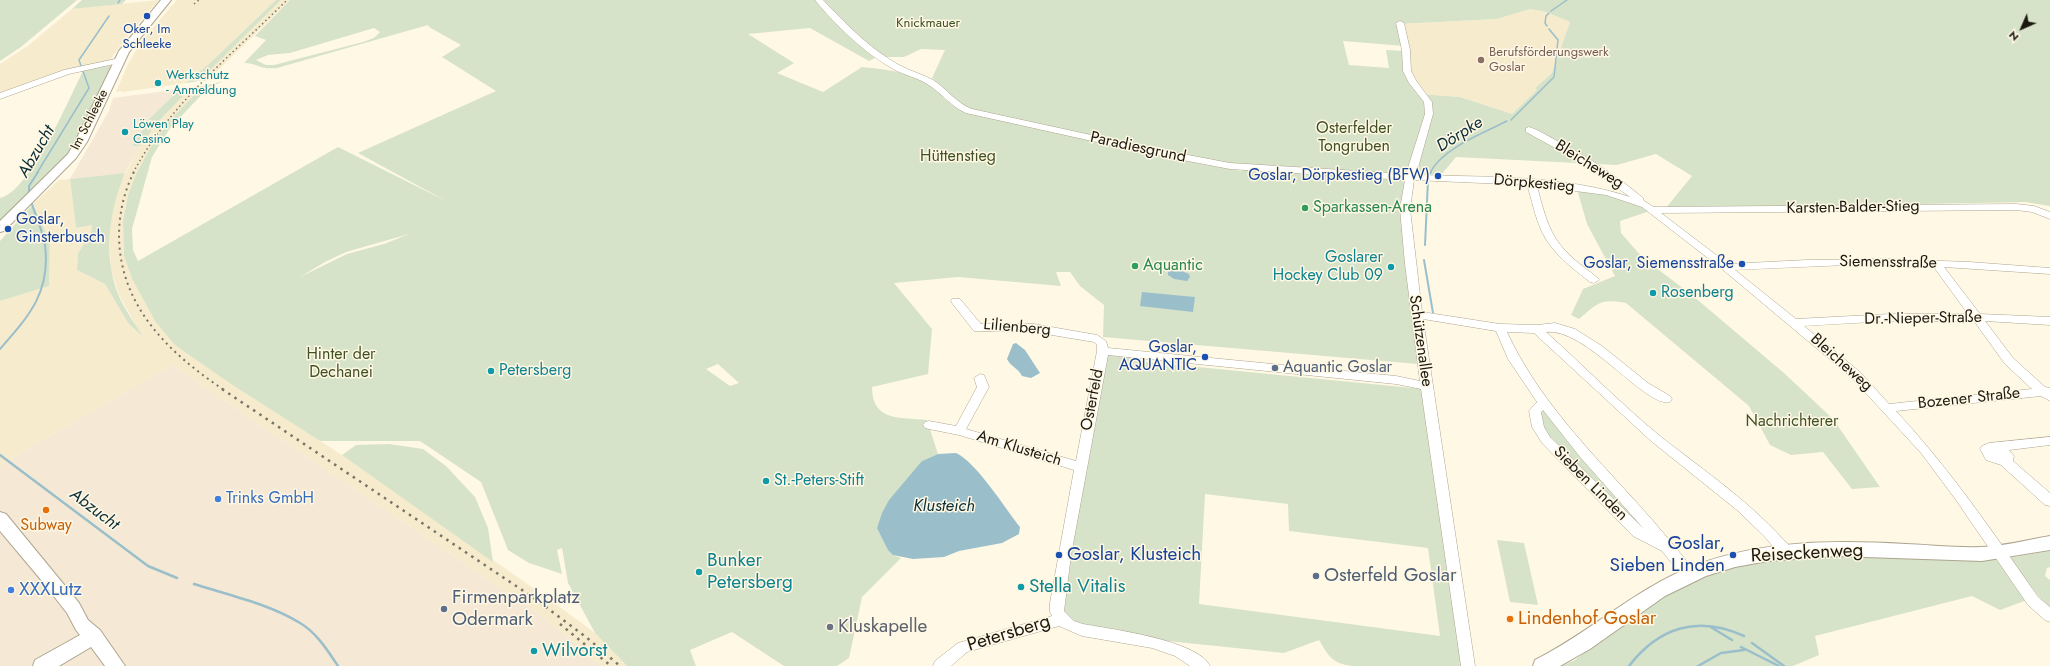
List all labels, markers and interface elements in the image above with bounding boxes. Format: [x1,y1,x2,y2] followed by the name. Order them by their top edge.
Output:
[2002,8,2042,48] north arrow
[142,11,152,21] marker: Oker, Im Schleeke
[896,16,960,32] park label: Knickmauer
[123,22,171,53] place label: Oker, Im Schleeke
[2005,28,2022,45] text: N
[1489,45,1609,76] place label: Berufsförderungswerk Goslar
[1476,55,1486,65] marker: Berufsförderungswerk Goslar
[166,68,236,99] place label: Werkschutz - Anmeldung
[153,78,163,88] marker: Werkschutz - Anmeldung
[68,87,112,153] street label: Im Schleeke
[1433,113,1487,157] water label: Dörpke
[133,117,194,148] place label: Löwen Play Casino
[1316,119,1392,157] park label: Osterfelder Tongruben
[14,122,60,182] water label: Abzucht
[120,127,130,137] marker: Löwen Play Casino
[1088,128,1188,168] street label: Paradiesgrund
[1551,136,1627,194] street label: Bleicheweg
[920,147,996,167] park label: Hüttenstieg
[1248,166,1430,186] place label: Goslar, Dörpkestieg (BFW)
[1433,171,1443,181] marker: Goslar, Dörpkestieg (BFW)
[1493,171,1575,197] street label: Dörpkestieg
[1786,197,1920,219] street label: Karsten-Balder-Stieg
[1313,198,1432,218] place label: Sparkassen-Arena
[1300,203,1310,213] marker: Sparkassen-Arena
[16,210,105,248] place label: Goslar, Ginsterbusch
[3,224,13,234] marker: Goslar, Ginsterbusch
[1273,248,1383,286] place label: Goslarer Hockey Club 09
[1839,253,1937,273] street label: Siemensstraße
[1583,254,1734,274] place label: Goslar, Siemensstraße
[1143,256,1203,276] place label: Aquantic
[1737,259,1747,269] marker: Goslar, Siemensstraße
[1130,261,1140,271] marker: Aquantic
[1386,262,1396,272] marker: Goslarer Hockey Club 09
[1661,283,1734,303] place label: Rosenberg
[1648,288,1658,298] marker: Rosenberg
[1404,294,1436,388] street label: Schützenallee
[1864,308,1982,330] street label: Dr.-Nieper-Straße
[983,315,1051,341] street label: Lilienberg
[1806,330,1876,396] street label: Bleicheweg
[1119,338,1197,376] place label: Goslar, AQUANTIC
[306,345,376,383] park label: Hinter der Dechanei
[1200,352,1210,362] marker: Goslar, AQUANTIC
[1283,358,1392,378] place label: Aquantic Goslar
[499,361,571,381] place label: Petersberg
[1270,363,1280,373] marker: Aquantic Goslar
[486,366,496,376] marker: Petersberg
[1078,368,1108,432] street label: Osterfeld
[1917,384,2021,414] street label: Bozener Straße
[1746,412,1838,432] park label: Nachrichterer
[974,427,1064,471] street label: Am Klusteich
[1549,443,1631,525] street label: Sieben Linden
[774,471,864,491] place label: St.-Peters-Stift
[761,476,771,486] marker: St.-Peters-Stift
[65,485,123,535] water label: Abzucht
[226,489,314,509] place label: Trinks GmbH
[213,494,223,504] marker: Trinks GmbH
[913,497,975,517] water label: Klusteich
[41,505,51,515] marker: Subway
[20,516,72,536] place label: Subway
[1610,533,1725,577] place label: Goslar, Sieben Linden
[1750,540,1864,568] street label: Reiseckenweg
[1067,544,1201,566] place label: Goslar, Klusteich
[707,550,793,594] place label: Bunker Petersberg
[1054,550,1064,560] marker: Goslar, Klusteich
[1728,550,1738,560] marker: Goslar, Sieben Linden
[1324,565,1456,587] place label: Osterfeld Goslar
[694,567,704,577] marker: Bunker Petersberg
[1311,571,1321,581] marker: Osterfeld Goslar
[1029,576,1125,598] place label: Stella Vitalis
[19,579,82,601] place label: XXXLutz
[1016,582,1026,592] marker: Stella Vitalis
[6,585,16,595] marker: XXXLutz
[452,587,580,631] place label: Firmenparkplatz Odermark
[439,604,449,614] marker: Firmenparkplatz Odermark
[1518,608,1656,630] place label: Lindenhof Goslar
[965,611,1053,657] street label: Petersberg
[1505,614,1515,624] marker: Lindenhof Goslar
[838,616,927,638] place label: Kluskapelle
[825,622,835,632] marker: Kluskapelle
[542,640,607,662] place label: Wilvorst
[529,646,539,656] marker: Wilvorst

